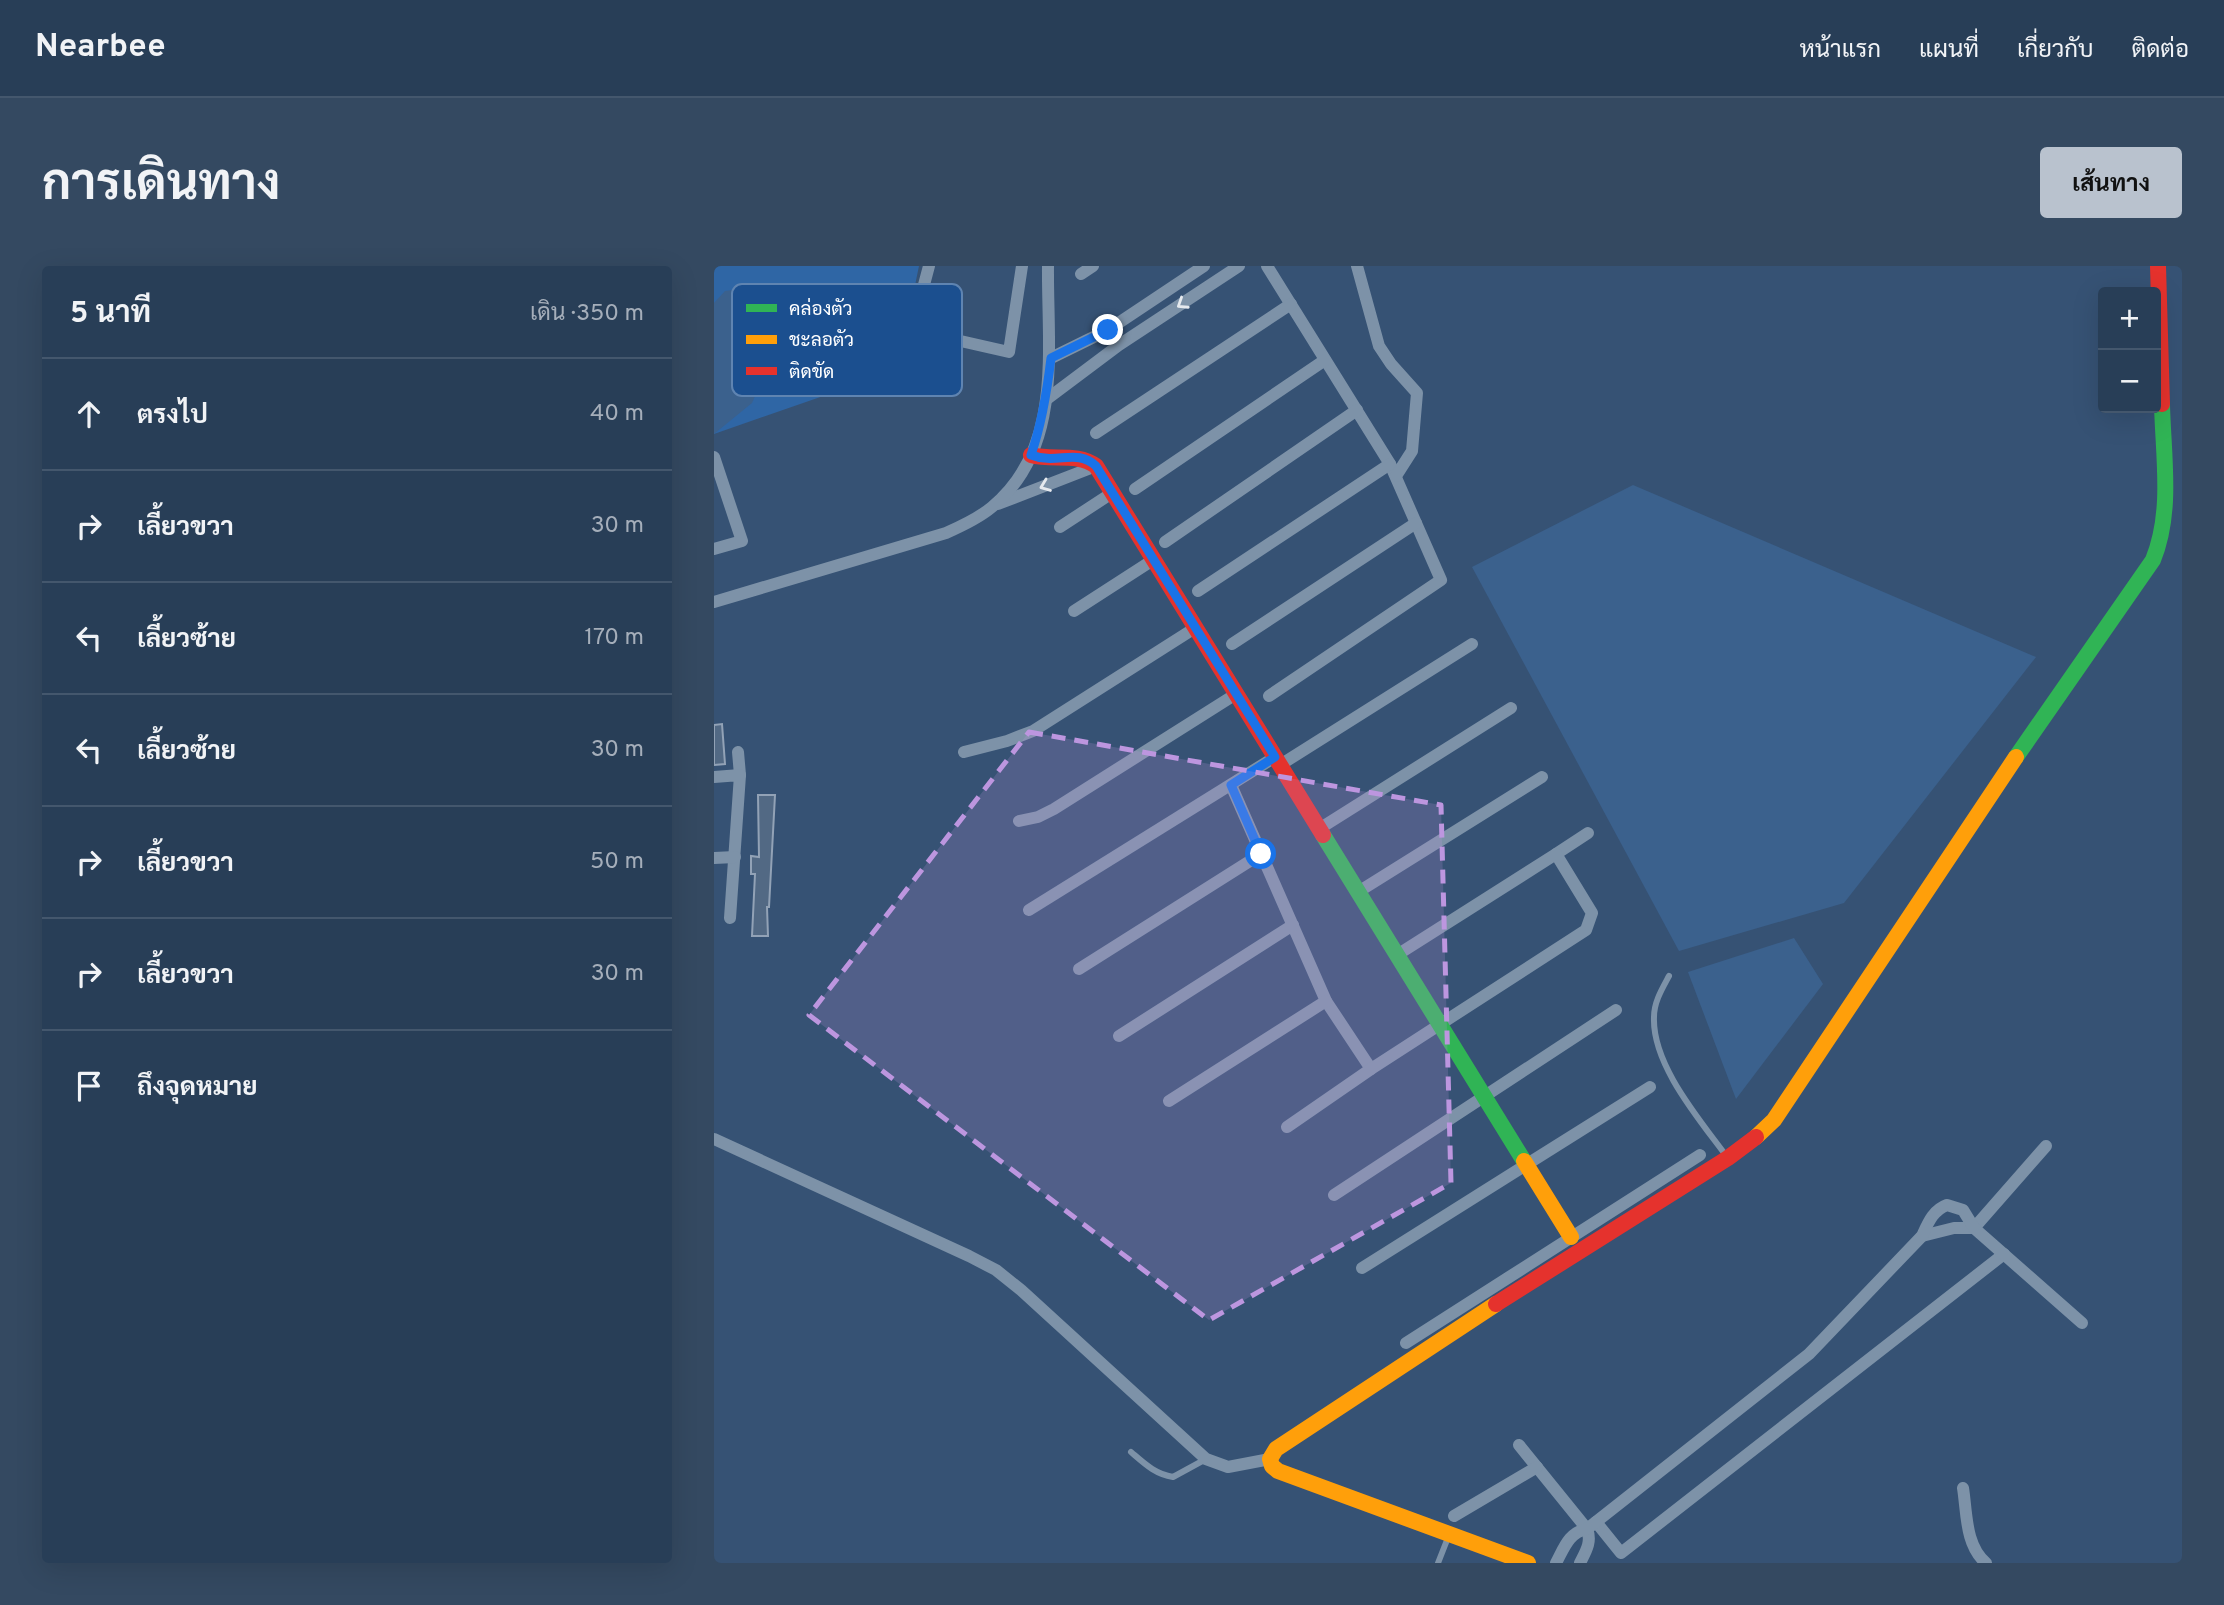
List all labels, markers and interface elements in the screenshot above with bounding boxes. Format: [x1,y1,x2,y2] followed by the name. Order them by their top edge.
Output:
[35,27,166,69] text: Nearbee
[1800,36,1881,66] text: หน้าแรก
[1919,36,1979,66] text: แผนที่
[2017,36,2094,66] text: เกี่ยวกับ
[2132,36,2189,66] text: ติดต่อ
[2040,147,2182,218] button: เส้นทาง
[42,156,280,218] text: การเดินทาง
[732,284,962,396] legend
[2098,287,2161,413] map controls
[2098,287,2161,350] button: +
[1176,295,1189,308] one-way arrow
[70,296,151,333] text: 5 นาที
[789,297,853,322] text: คล่องตัว
[530,300,644,329] text: เดิน · 350 m
[1092,314,1123,345] route end
[789,329,854,353] text: ชะลอตัว
[2098,350,2161,413] button: −
[789,361,834,385] text: ติดขัด
[70,395,108,433] icon: ahead
[137,400,208,433] text: ตรงไป
[590,400,644,429] text: 40 m
[1039,478,1051,492] one-way arrow
[70,507,108,545] icon: right
[137,512,234,545] text: เลี้ยวขวา
[591,512,644,541] text: 30 m
[70,619,108,657] icon: left
[137,624,236,657] text: เลี้ยวซ้าย
[585,624,644,653] text: 170 m
[70,731,108,769] icon: left
[137,736,236,769] text: เลี้ยวซ้าย
[591,736,644,765] text: 30 m
[1245,838,1276,869] route start
[70,843,108,881] icon: right
[137,848,234,881] text: เลี้ยวขวา
[590,848,644,877] text: 50 m
[70,955,108,993] icon: right
[137,960,234,993] text: เลี้ยวขวา
[591,960,644,989] text: 30 m
[70,1067,108,1105] icon: arrive
[137,1072,258,1105] text: ถึงจุดหมาย

